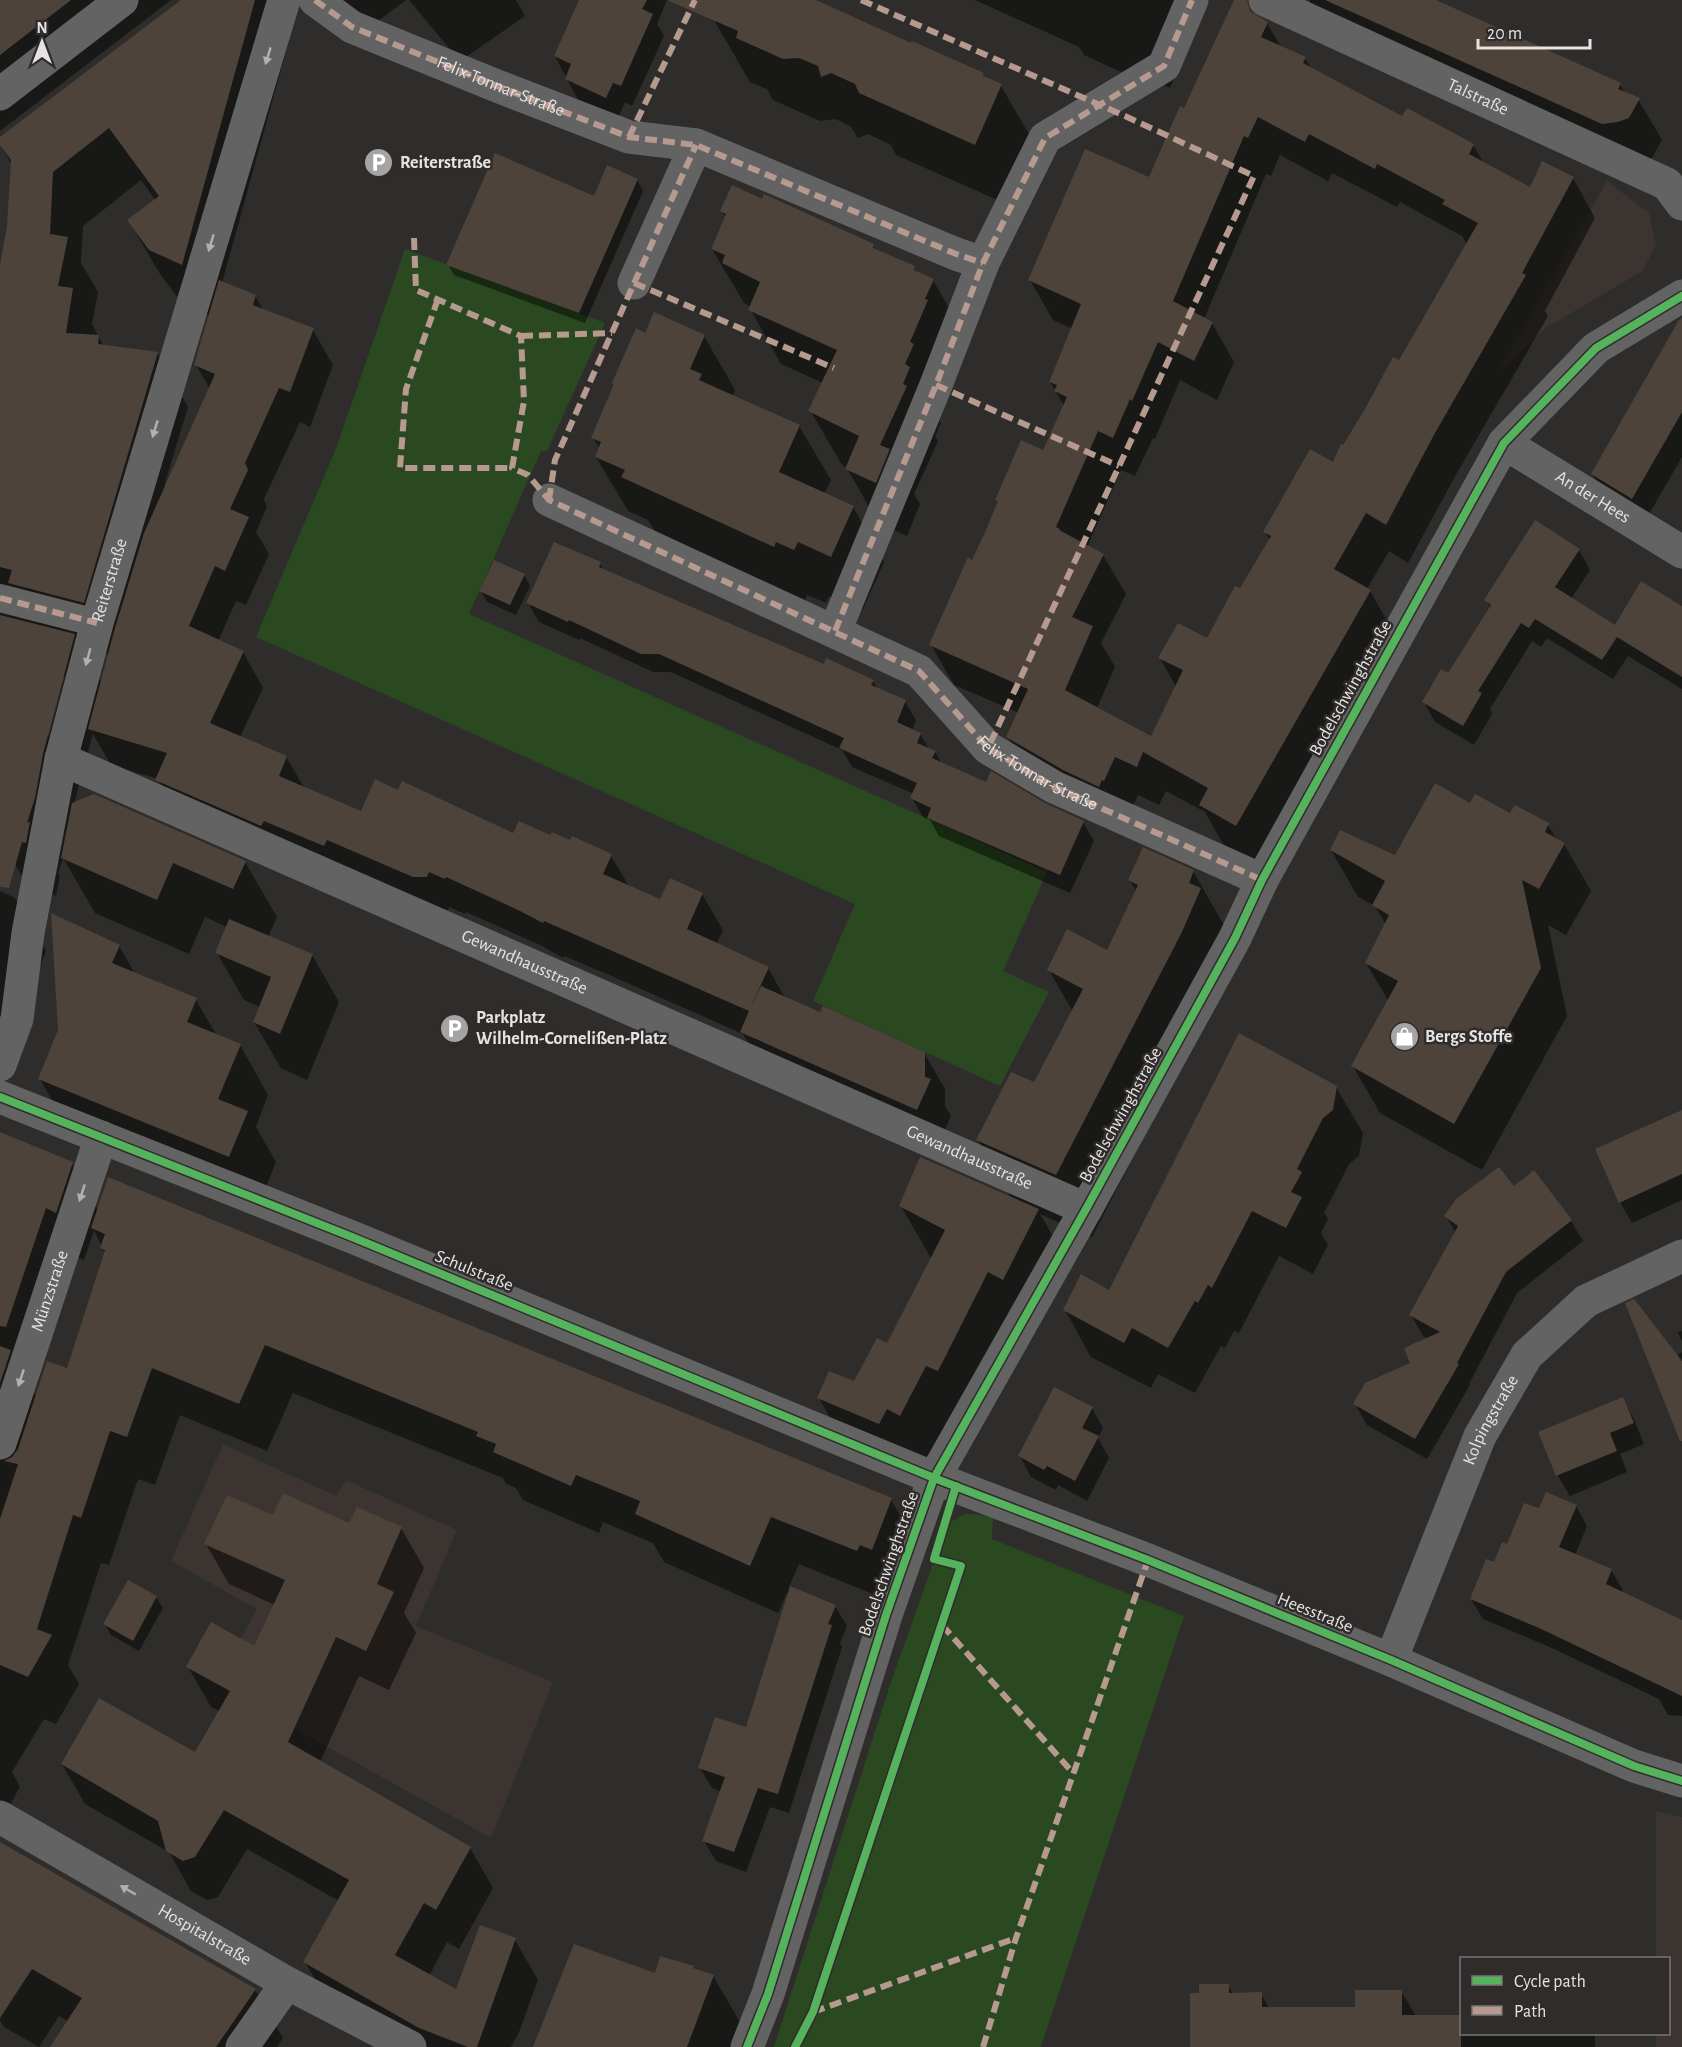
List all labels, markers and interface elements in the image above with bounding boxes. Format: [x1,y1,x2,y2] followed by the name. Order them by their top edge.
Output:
[12,12,72,72] north arrow
[1478,12,1590,50] scale bar
[36,20,48,36] text: N
[1487,25,1522,43] text: 20 m
[263,47,272,65] one-way arrow
[434,53,567,120] street label: Felix-Tonnar-Straße
[1444,76,1511,119] street label: Talstraße
[363,147,395,179] parking icon: Reiterstraße
[400,154,491,172] place label: Reiterstraße
[206,234,215,252] one-way arrow
[150,420,159,438] one-way arrow
[1552,468,1633,527] street label: An der Hees
[89,536,131,624] street label: Reiterstraße
[1306,617,1396,759] street label: Bodelschwinghstraße
[82,648,92,666] one-way arrow
[973,732,1100,814] street label: Felix-Tonnar-Straße
[459,927,590,998] street label: Gewandhausstraße
[476,1009,667,1048] place label: Parkplatz Wilhelm-Cornelißen-Platz
[439,1012,471,1044] parking icon: Parkplatz Wilhelm-Cornelißen-Platz
[1388,1021,1420,1053] shop icon: Bergs Stoffe
[1425,1028,1512,1046] place label: Bergs Stoffe
[1076,1044,1166,1186] street label: Bodelschwinghstraße
[904,1122,1035,1193] street label: Gewandhausstraße
[77,1184,87,1202] one-way arrow
[432,1247,516,1295] street label: Schulstraße
[28,1248,72,1334] street label: Münzstraße
[16,1369,26,1387] one-way arrow
[1460,1372,1522,1468] street label: Kolpingstraße
[856,1489,922,1639] street label: Bodelschwinghstraße
[1275,1590,1355,1636] street label: Heesstraße
[119,1885,136,1895] one-way arrow
[155,1901,254,1969] street label: Hospitalstraße
[1460,1957,1670,2035] legend
[1514,1973,1586,1991] text: Cycle path
[1514,2003,1546,2021] text: Path

